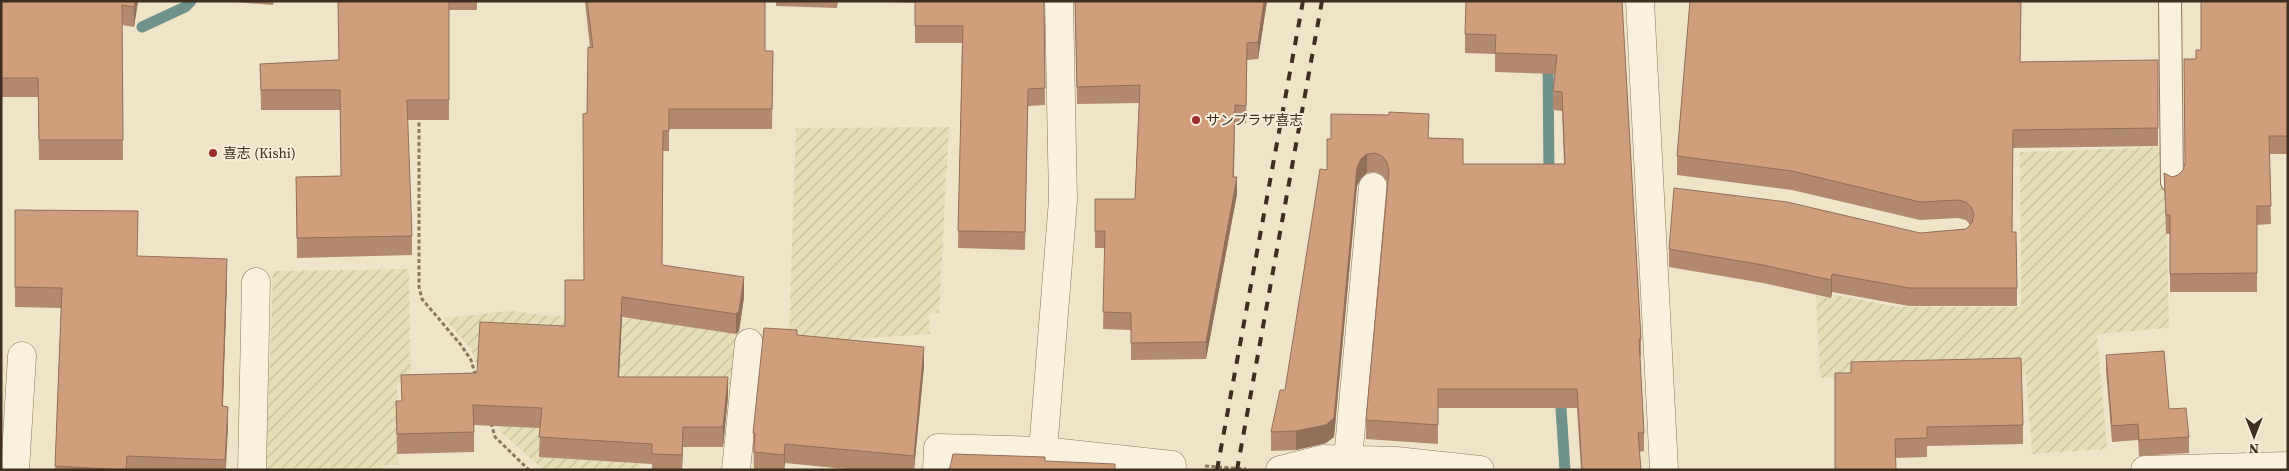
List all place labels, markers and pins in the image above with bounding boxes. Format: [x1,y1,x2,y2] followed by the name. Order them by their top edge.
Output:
[1206,110,1304,130] place label: サンプラザ喜志
[1190,114,1202,126] marker: サンプラザ喜志
[223,143,296,163] place label: 喜志 (Kishi)
[207,147,219,159] marker: 喜志 (Kishi)

